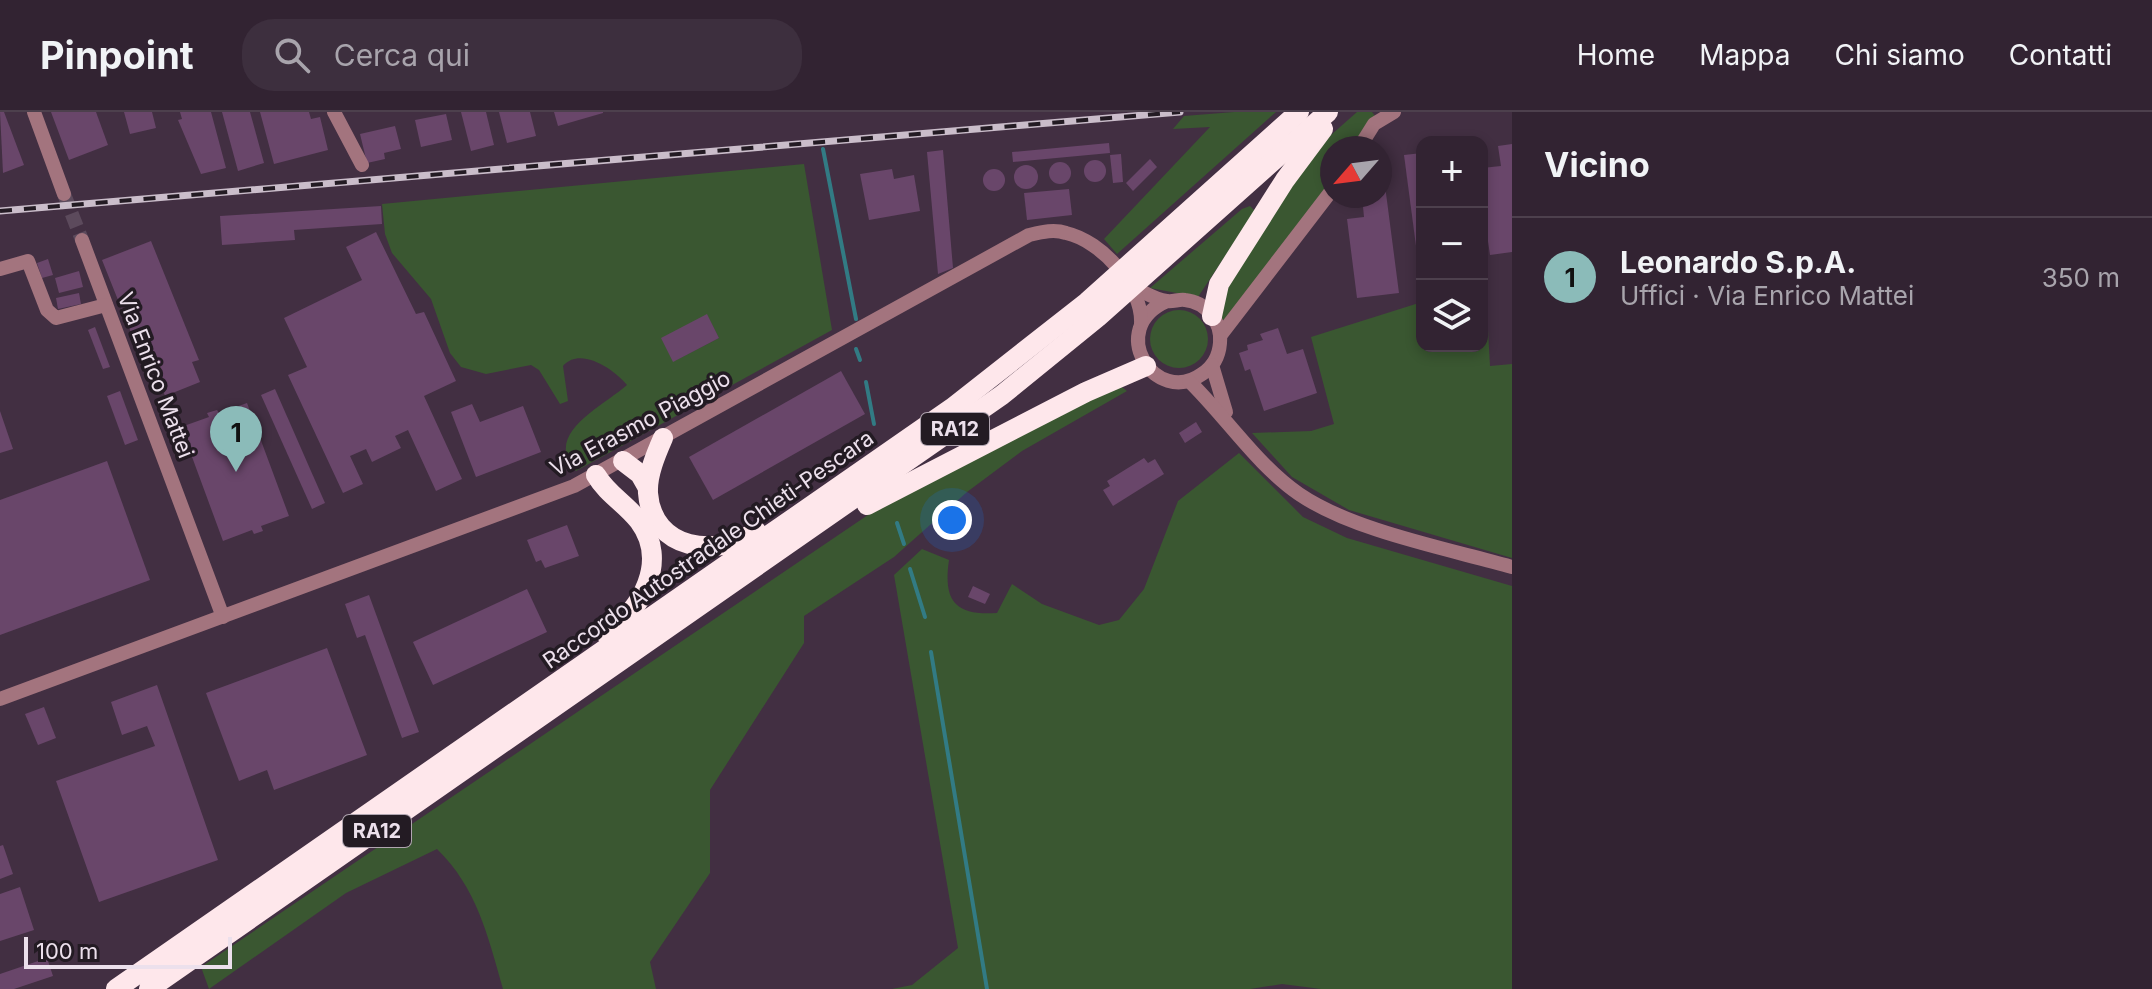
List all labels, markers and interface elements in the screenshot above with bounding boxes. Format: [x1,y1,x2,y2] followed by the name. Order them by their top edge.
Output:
[242,19,802,91] search box
[40,32,194,78] text: Pinpoint
[270,33,314,77] icon: search
[334,37,470,73] text: Cerca qui
[1577,38,1655,72] text: Home
[1699,38,1791,72] text: Mappa
[1835,38,1965,72] text: Chi siamo
[2009,38,2112,72] text: Contatti
[1320,136,1392,208] north arrow
[1416,136,1488,352] map controls
[1416,136,1488,208] button: +
[1544,144,1650,185] text: Vicino
[1416,208,1488,280] button: −
[1620,244,1856,280] text: Leonardo S.p.A.
[1564,262,1576,293] text: 1
[2042,262,2120,293] text: 350 m
[1416,280,1488,352] button: layers
[1620,280,1914,311] text: Uffici · Via Enrico Mattei
[112,289,200,461] street label: Via Enrico Mattei
[545,364,735,482] street label: Via Erasmo Piaggio
[210,406,262,472] pin: 1
[921,413,989,445] road number: RA12
[538,424,878,674] street label: Raccordo Autostradale Chieti-Pescara
[932,500,972,540] your location
[343,815,411,847] road number: RA12
[24,933,232,969] scale bar
[36,938,98,964] text: 100 m

